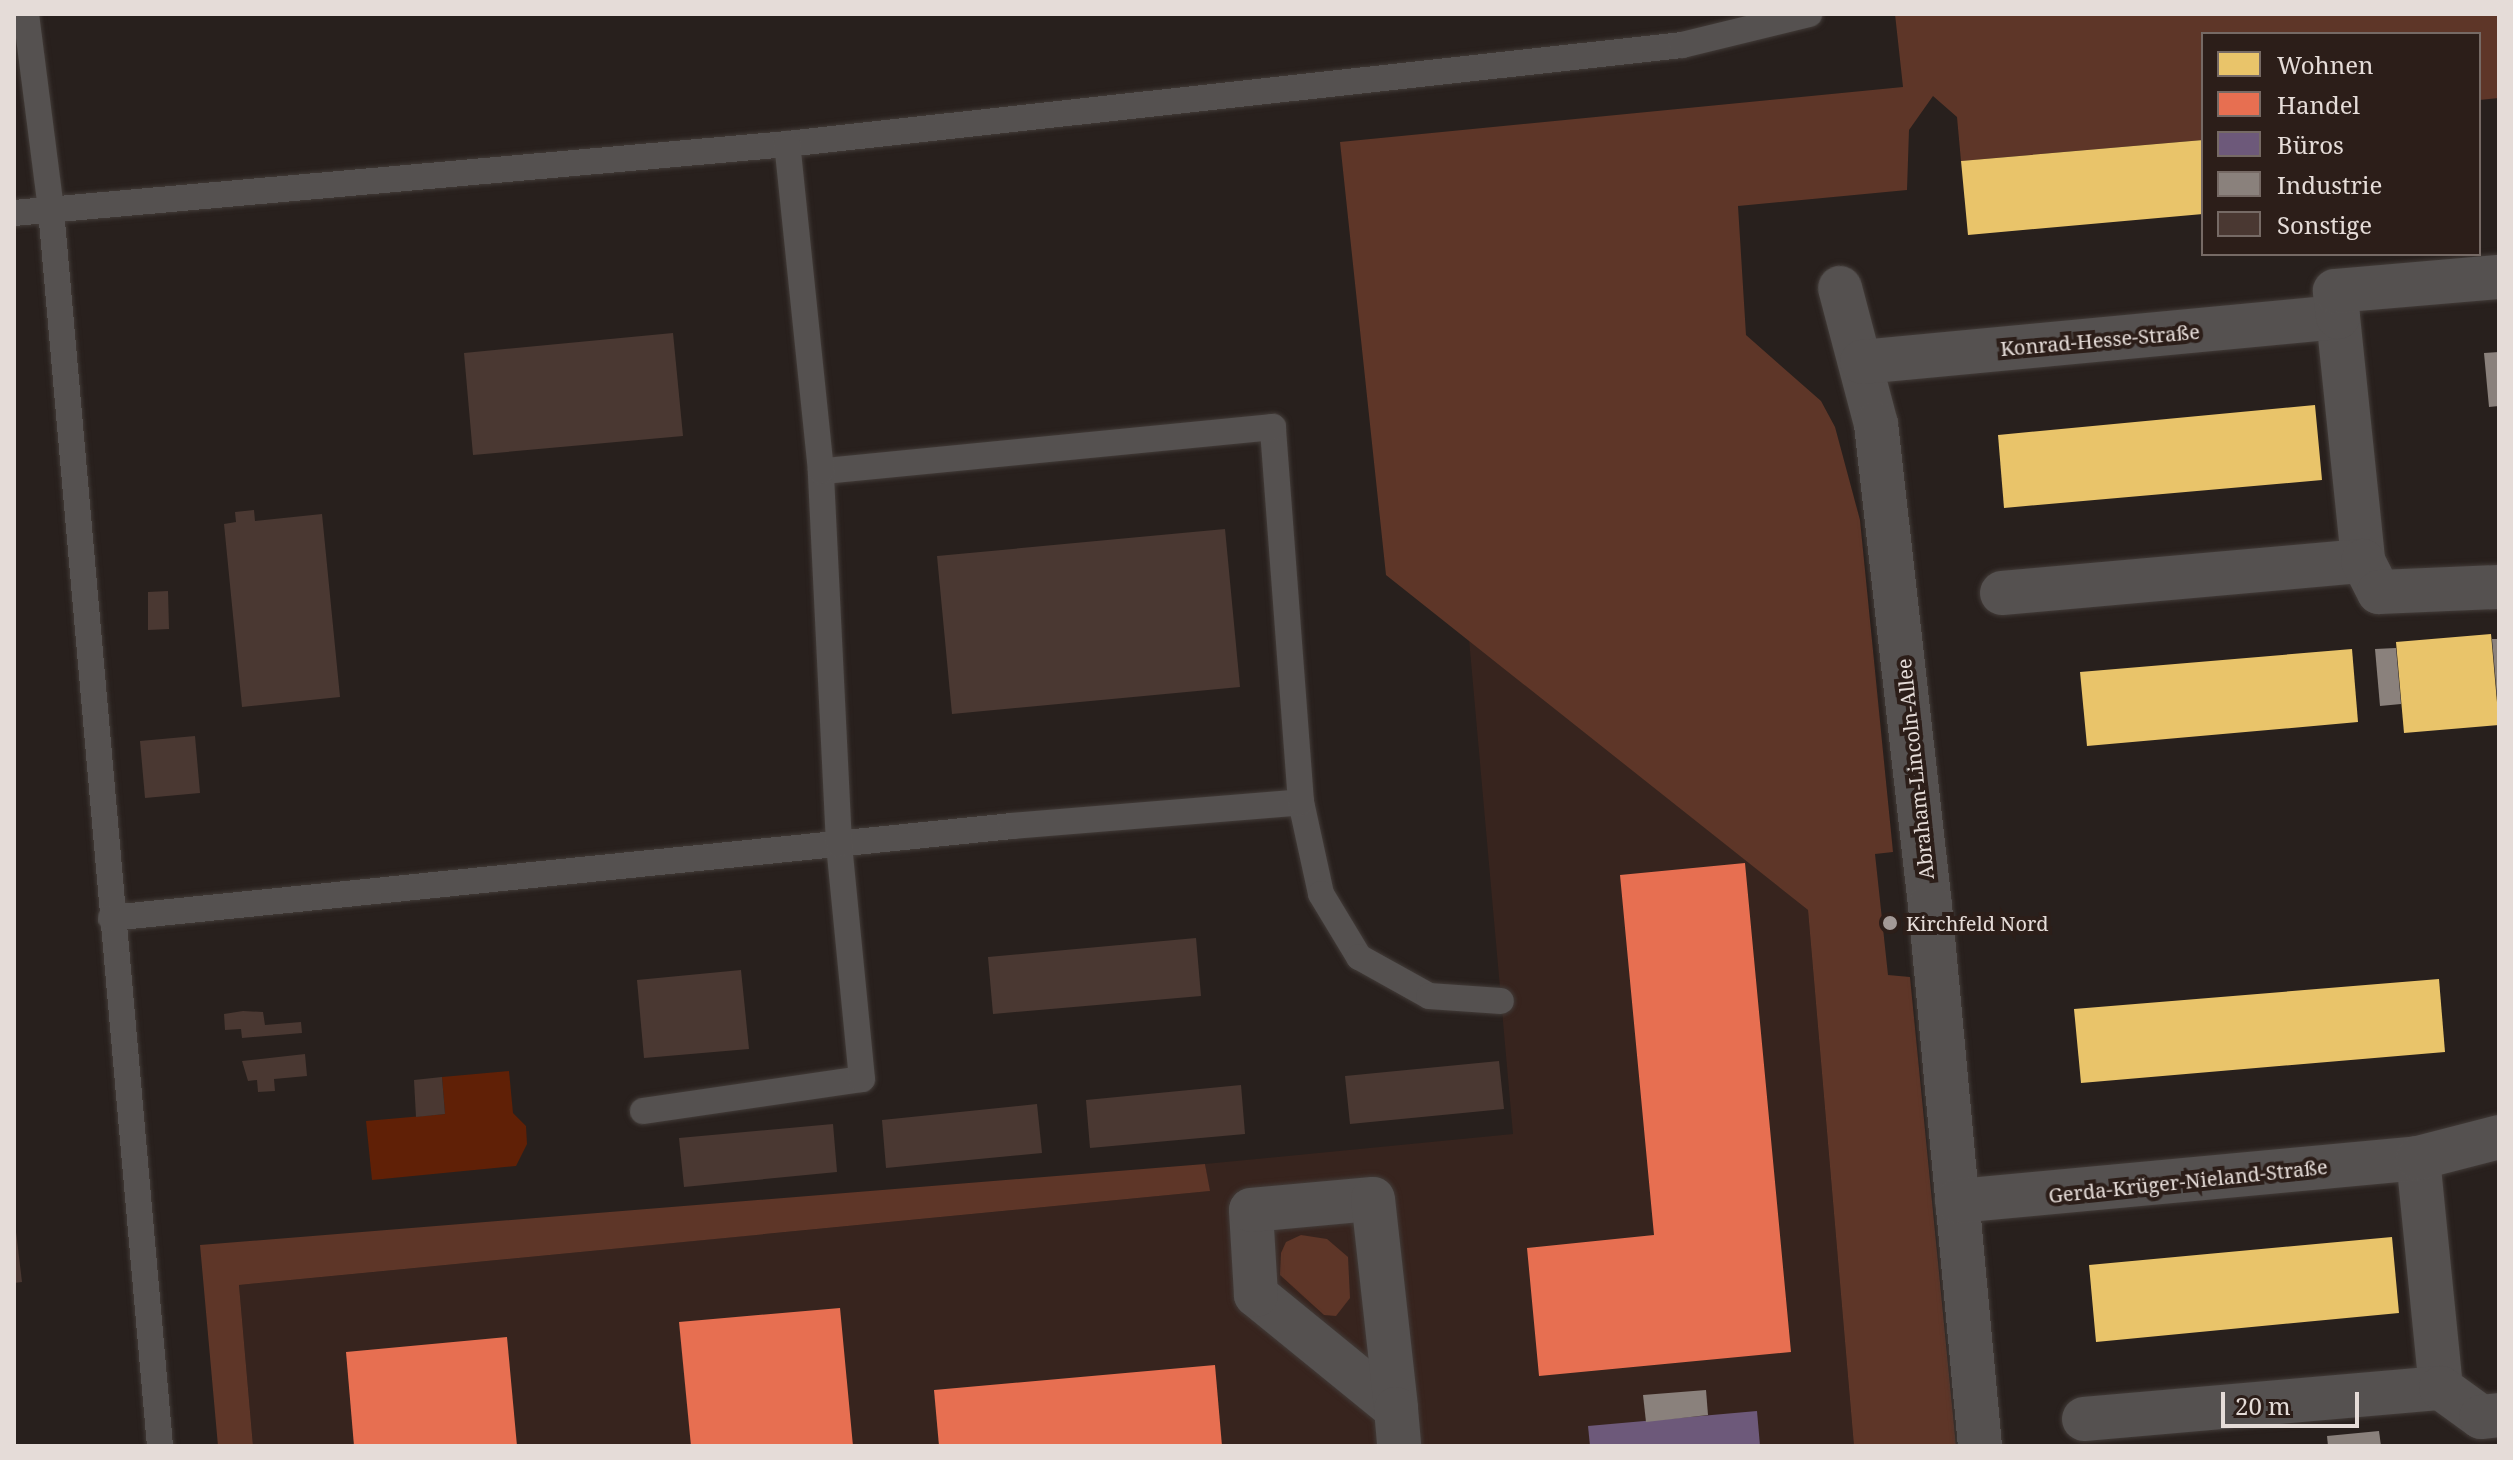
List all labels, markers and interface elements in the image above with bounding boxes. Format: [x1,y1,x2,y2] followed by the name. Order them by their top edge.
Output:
[2201,32,2481,256] legend
[2277,48,2374,81] text: Wohnen
[2277,88,2360,121] text: Handel
[2277,128,2344,161] text: Büros
[2277,168,2382,201] text: Industrie
[2277,208,2372,241] text: Sonstige
[1999,319,2201,361] street label: Konrad-Hesse-Straße
[1891,657,1939,881] street label: Abraham-Lincoln-Allee
[1906,911,2049,935] place label: Kirchfeld Nord
[1881,914,1899,932] marker: Kirchfeld Nord
[2047,1154,2329,1208] street label: Gerda-Krüger-Nieland-Straße
[2225,1376,2363,1426] scale bar
[2235,1389,2291,1422] text: 20 m

